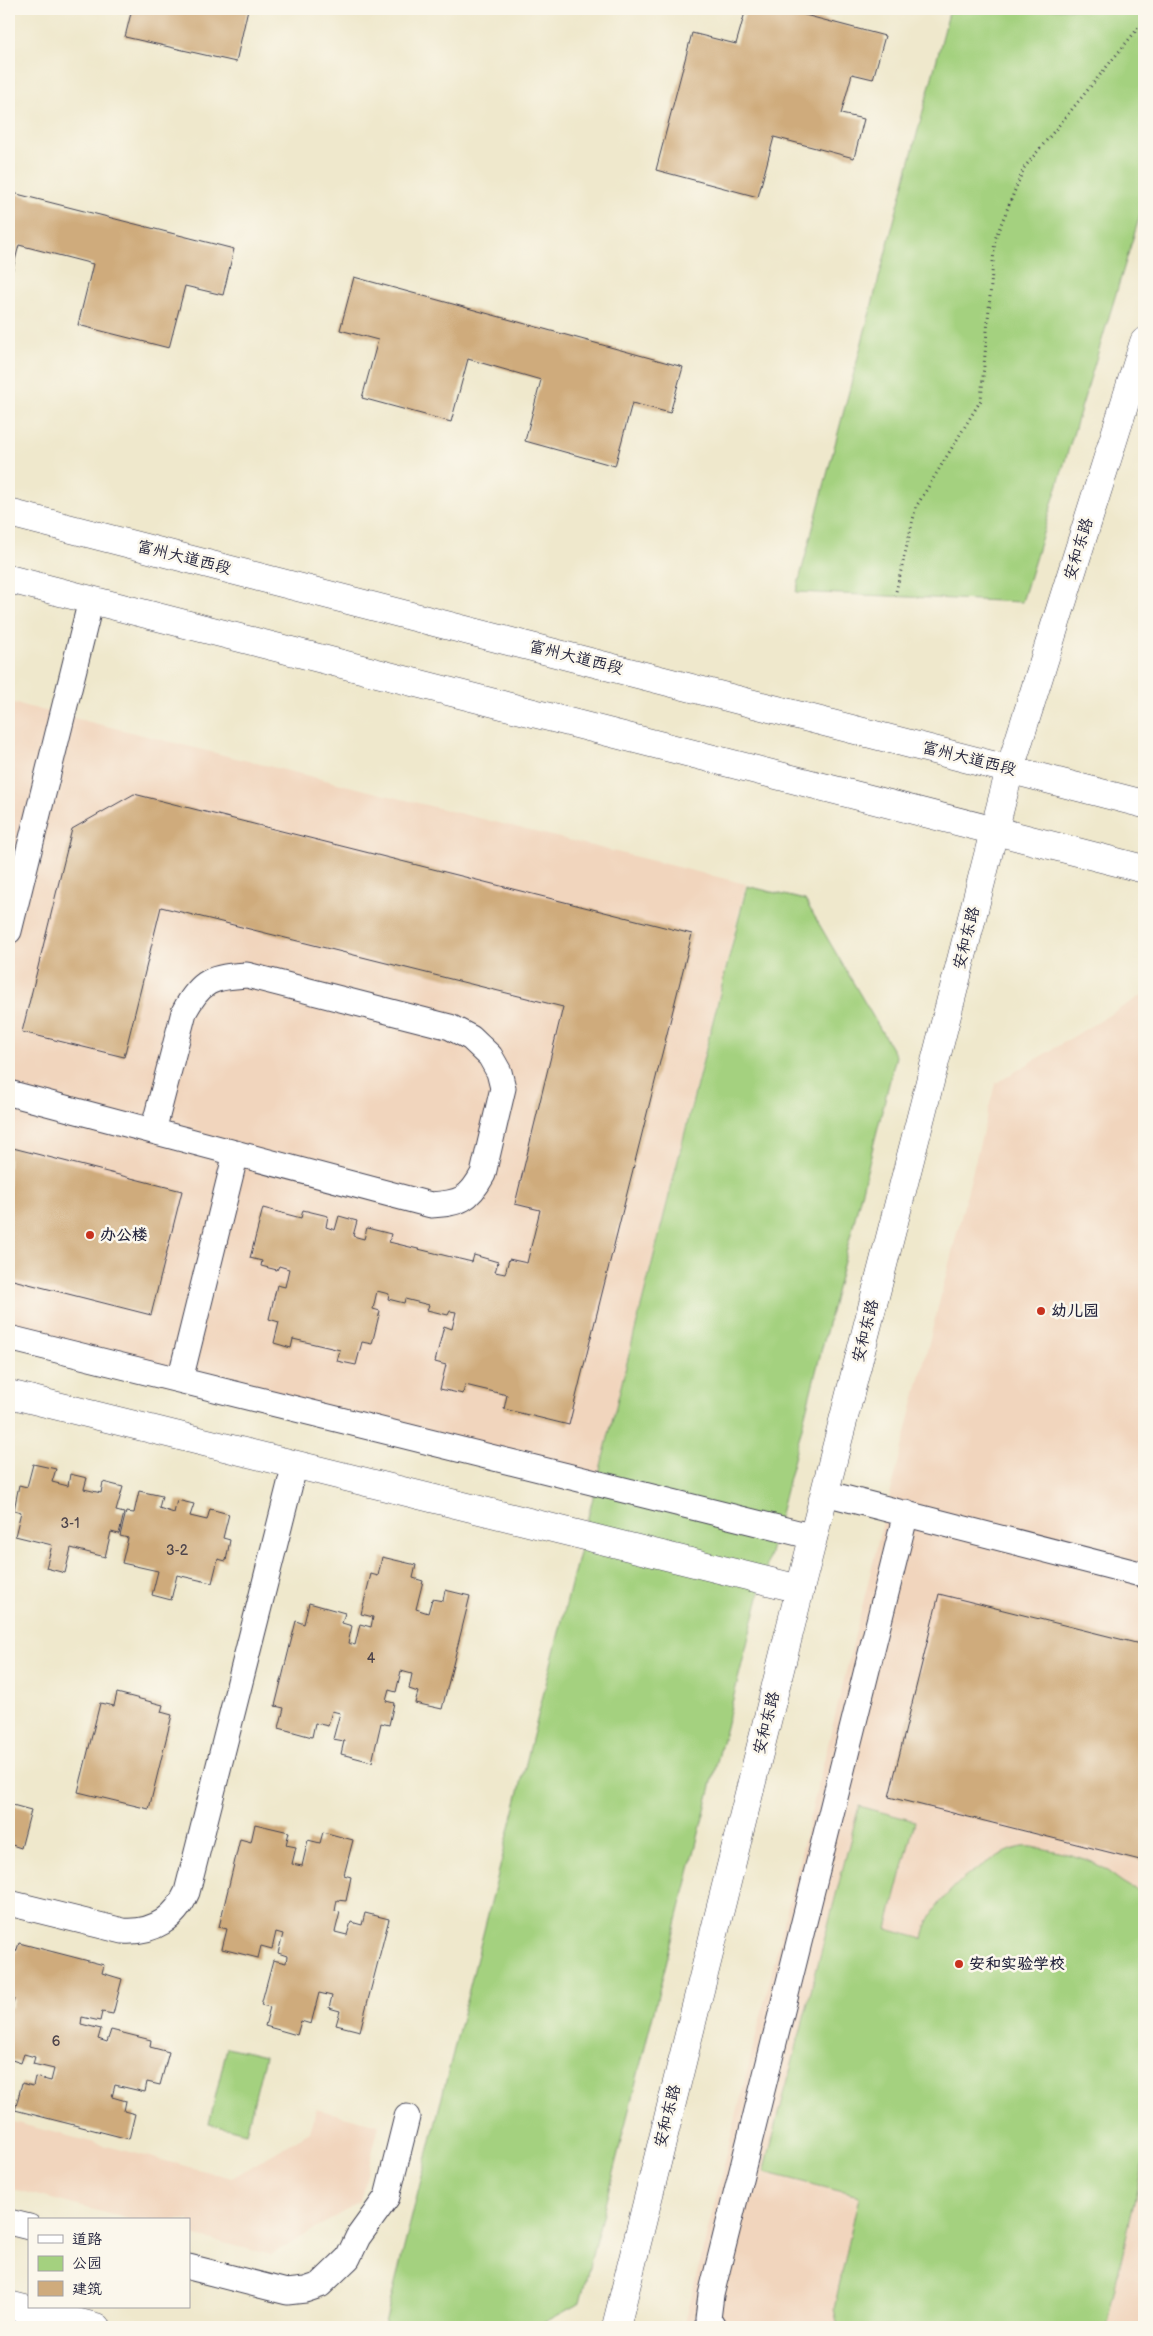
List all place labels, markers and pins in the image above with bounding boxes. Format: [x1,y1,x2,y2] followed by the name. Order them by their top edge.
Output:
[100,1226,148,1245] place label: 办公楼
[84,1229,96,1241] marker: 办公楼
[1051,1302,1099,1321] place label: 幼儿园
[1035,1305,1047,1317] marker: 幼儿园
[969,1955,1065,1974] place label: 安和实验学校
[953,1958,965,1970] marker: 安和实验学校

